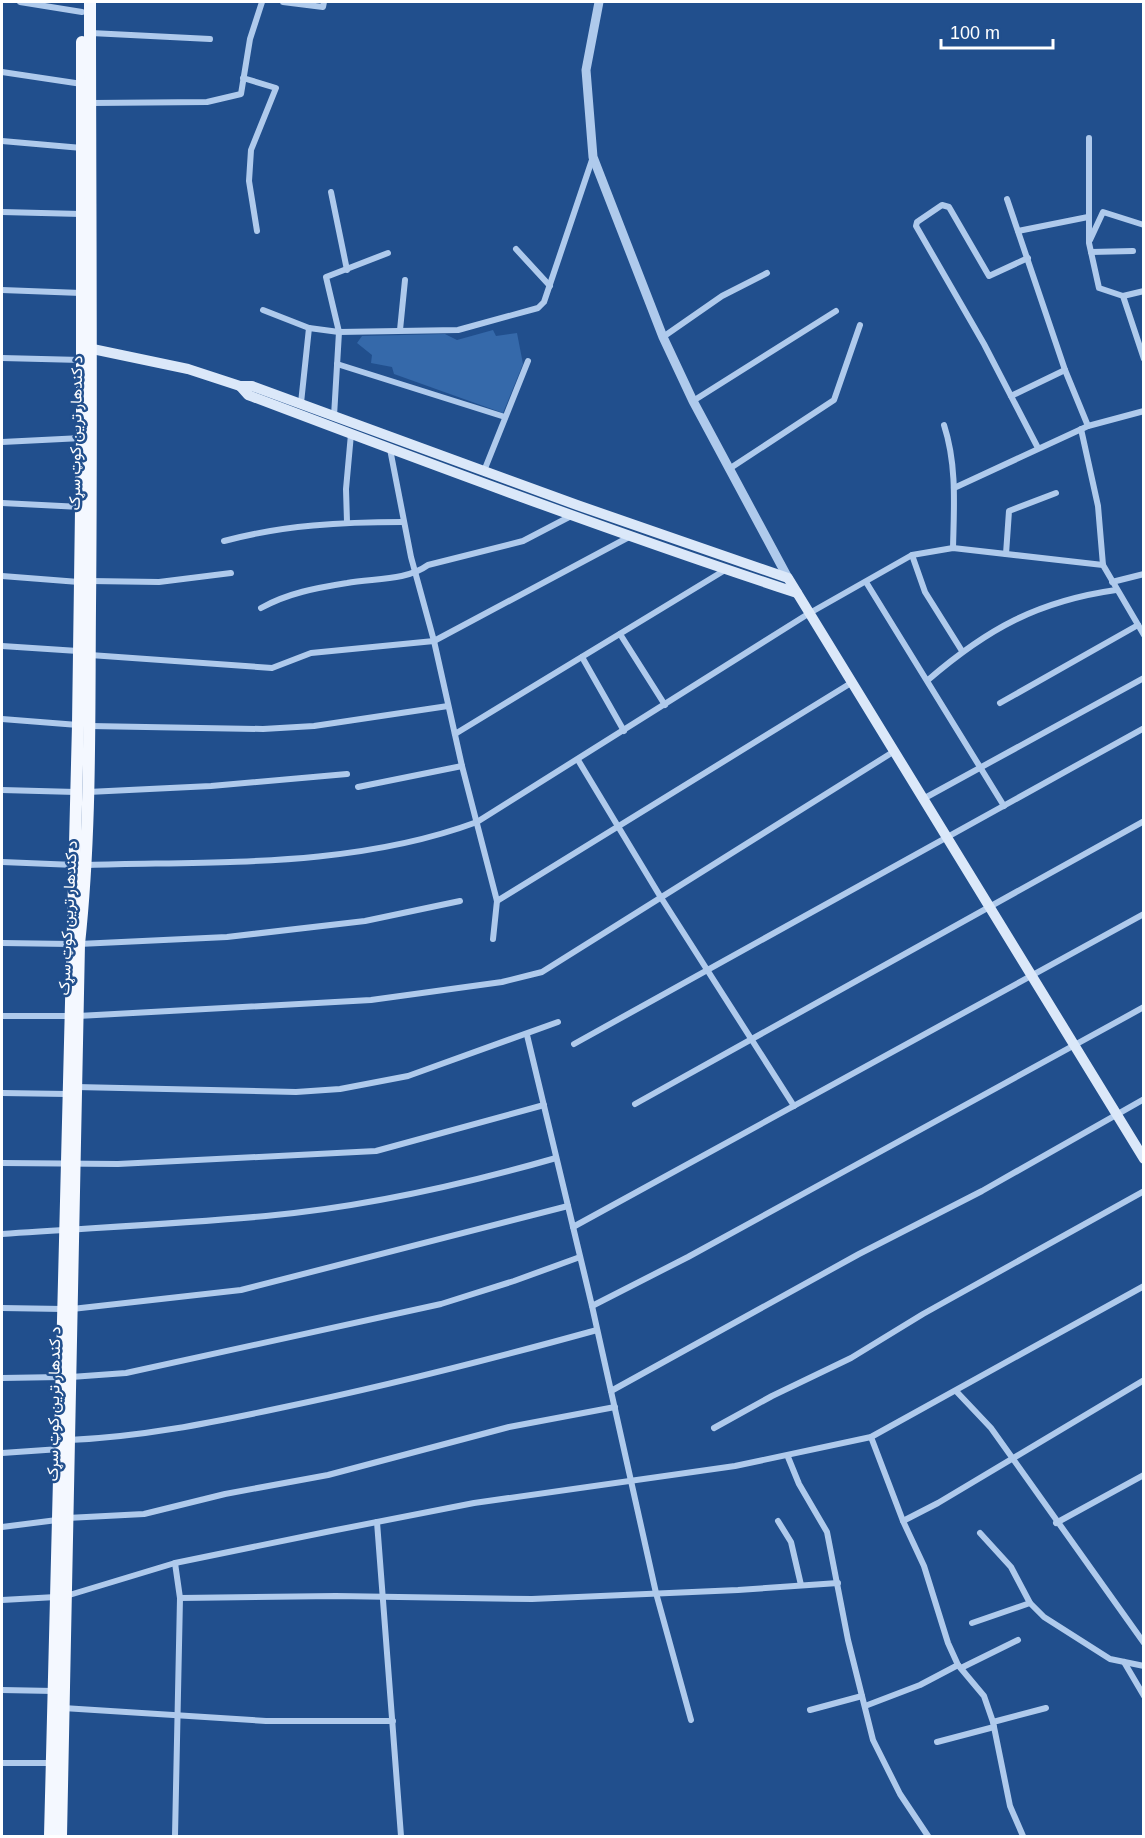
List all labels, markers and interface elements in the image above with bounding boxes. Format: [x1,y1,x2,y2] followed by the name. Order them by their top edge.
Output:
[941,12,1054,50] scale bar
[950,23,1000,43] text: 100 m
[66,355,88,511] street label: د کندهار ترين کوټ سړک
[55,840,83,996] street label: د کندهار ترين کوټ سړک
[44,1326,66,1482] street label: د کندهار ترين کوټ سړک

